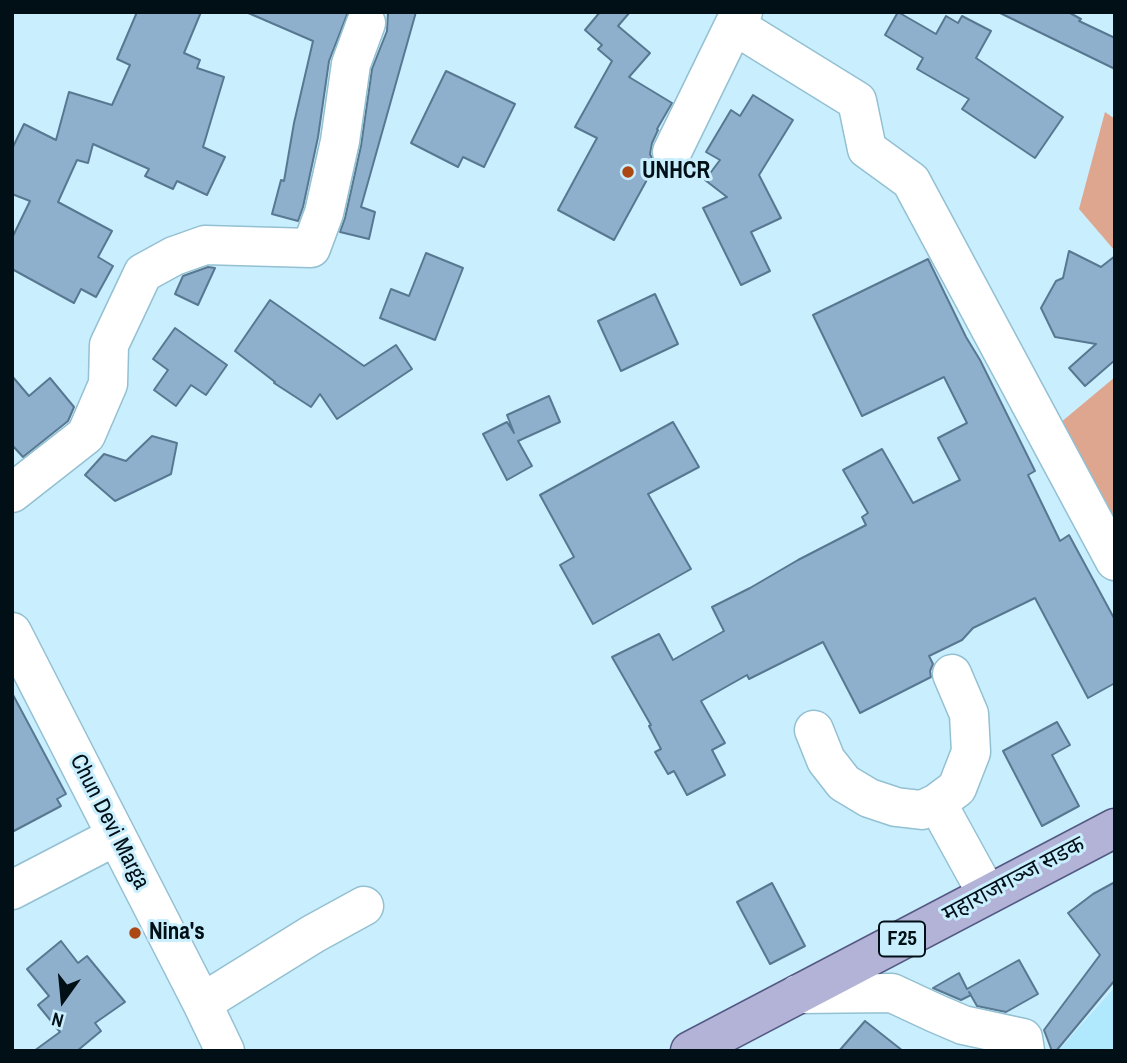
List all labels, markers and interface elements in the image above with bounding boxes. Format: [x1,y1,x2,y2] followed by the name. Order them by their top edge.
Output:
[642,158,710,186] place label: UNHCR
[620,164,636,180] marker: UNHCR
[63,750,155,894] street label: Chun Devi Marga
[938,831,1090,929] street label: महाराजगञ्ज सडक
[149,919,205,947] place label: Nina's
[879,922,925,956] road number: F25
[127,925,143,941] marker: Nina's
[28,965,98,1035] north arrow
[49,1006,66,1034] text: N

